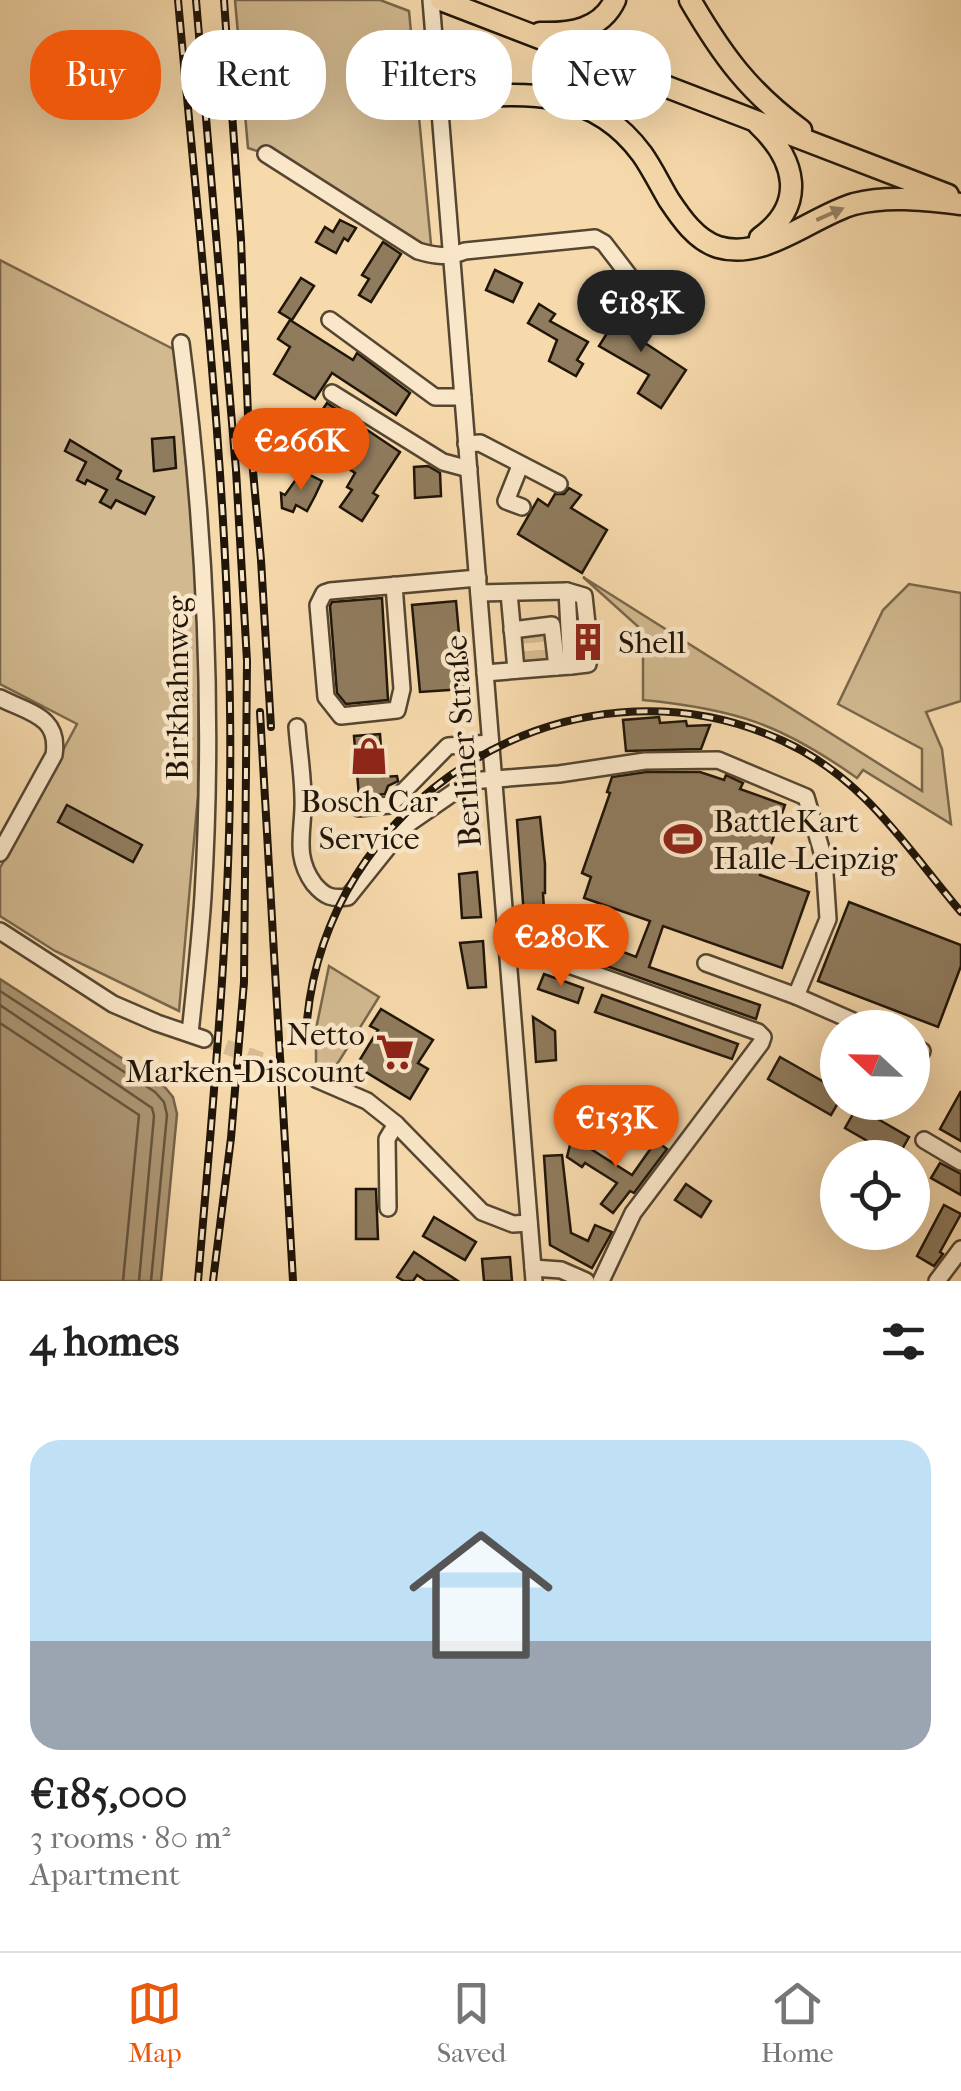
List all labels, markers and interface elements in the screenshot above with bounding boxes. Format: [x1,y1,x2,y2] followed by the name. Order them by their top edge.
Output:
[30,30,161,120] chip: Buy
[181,30,326,120] chip: Rent
[346,30,512,120] chip: Filters
[532,30,671,120] chip: New
[815,206,845,222] one-way arrow
[571,270,711,355] pin: €185K
[599,284,683,321] text: €185K
[231,408,371,493] pin: €266K
[254,422,348,459] text: €266K
[159,595,196,780] street label: Birkhahnweg
[567,621,609,663] building icon: Shell
[618,624,686,661] place label: Shell
[437,633,489,848] street label: Berliner Straße
[348,735,390,777] shop icon: Bosch Car Service
[300,783,438,857] place label: Bosch Car Service
[713,803,898,877] place label: BattleKart Halle-Leipzig
[662,818,704,860] sports icon: BattleKart Halle-Leipzig
[491,904,631,989] pin: €280K
[515,918,607,955] text: €280K
[820,1010,930,1120] north arrow
[820,1010,930,1250] map controls
[125,1016,366,1090] place label: Netto Marken-Discount
[374,1031,416,1073] supermarket icon: Netto Marken-Discount
[546,1085,686,1170] pin: €153K
[576,1099,656,1136] text: €153K
[820,1140,930,1250] button: locate
[876,1314,931,1369] icon: filters
[30,1317,179,1366] text: 4 homes
[391,1505,571,1685] icon: home
[30,1770,187,1819] text: €185,000
[30,1819,231,1856] text: 3 rooms · 80 m²
[30,1856,180,1893] text: Apartment
[127,1976,182,2069] tab: Map
[437,1976,506,2069] tab: Saved
[761,1976,834,2069] tab: Home

